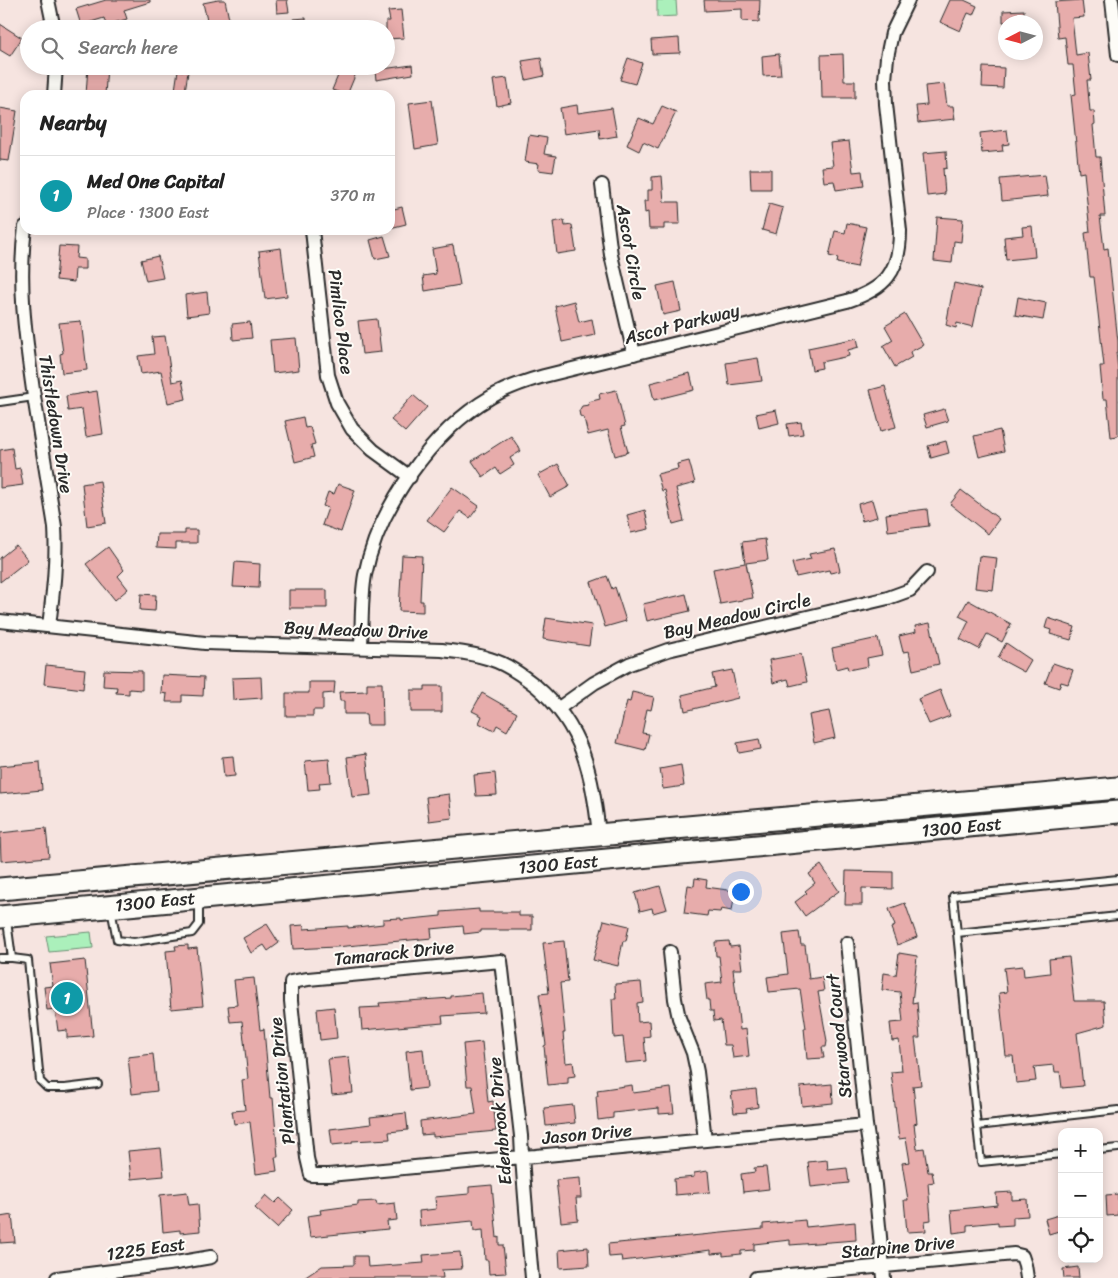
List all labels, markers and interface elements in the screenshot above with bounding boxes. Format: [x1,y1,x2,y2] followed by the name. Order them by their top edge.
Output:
[998,15,1043,60] north arrow
[20,20,395,75] search box
[78,31,178,64] text: Search here
[38,34,66,62] icon: search
[40,104,106,142] text: Nearby
[87,165,224,198] text: Med One Capital
[53,181,59,210] text: 1
[331,181,375,210] text: 370 m
[87,198,209,227] text: Place · 1300 East
[607,201,655,303] street label: Ascot Circle
[319,268,363,376] street label: Pimlico Place
[620,294,744,354] street label: Ascot Parkway
[29,352,83,496] street label: Thistledown Drive
[660,583,814,648] street label: Bay Meadow Circle
[283,611,429,649] street label: Bay Meadow Drive
[920,807,1003,847] street label: 1300 East
[517,845,600,884] street label: 1300 East
[728,879,754,905] your location
[114,882,197,921] street label: 1300 East
[332,931,456,975] street label: Tamarack Drive
[816,971,861,1100] street label: Starwood Court
[51,979,83,1017] pin: 1
[259,1016,305,1146] street label: Plantation Drive
[478,1056,522,1186] street label: Edenbrook Drive
[540,1114,633,1154] street label: Jason Drive
[1058,1128,1103,1263] map controls
[1058,1128,1103,1173] button: +
[1058,1173,1103,1218] button: −
[1058,1218,1103,1263] button: locate
[840,1226,956,1268] street label: Starpine Drive
[104,1228,188,1270] street label: 1225 East

